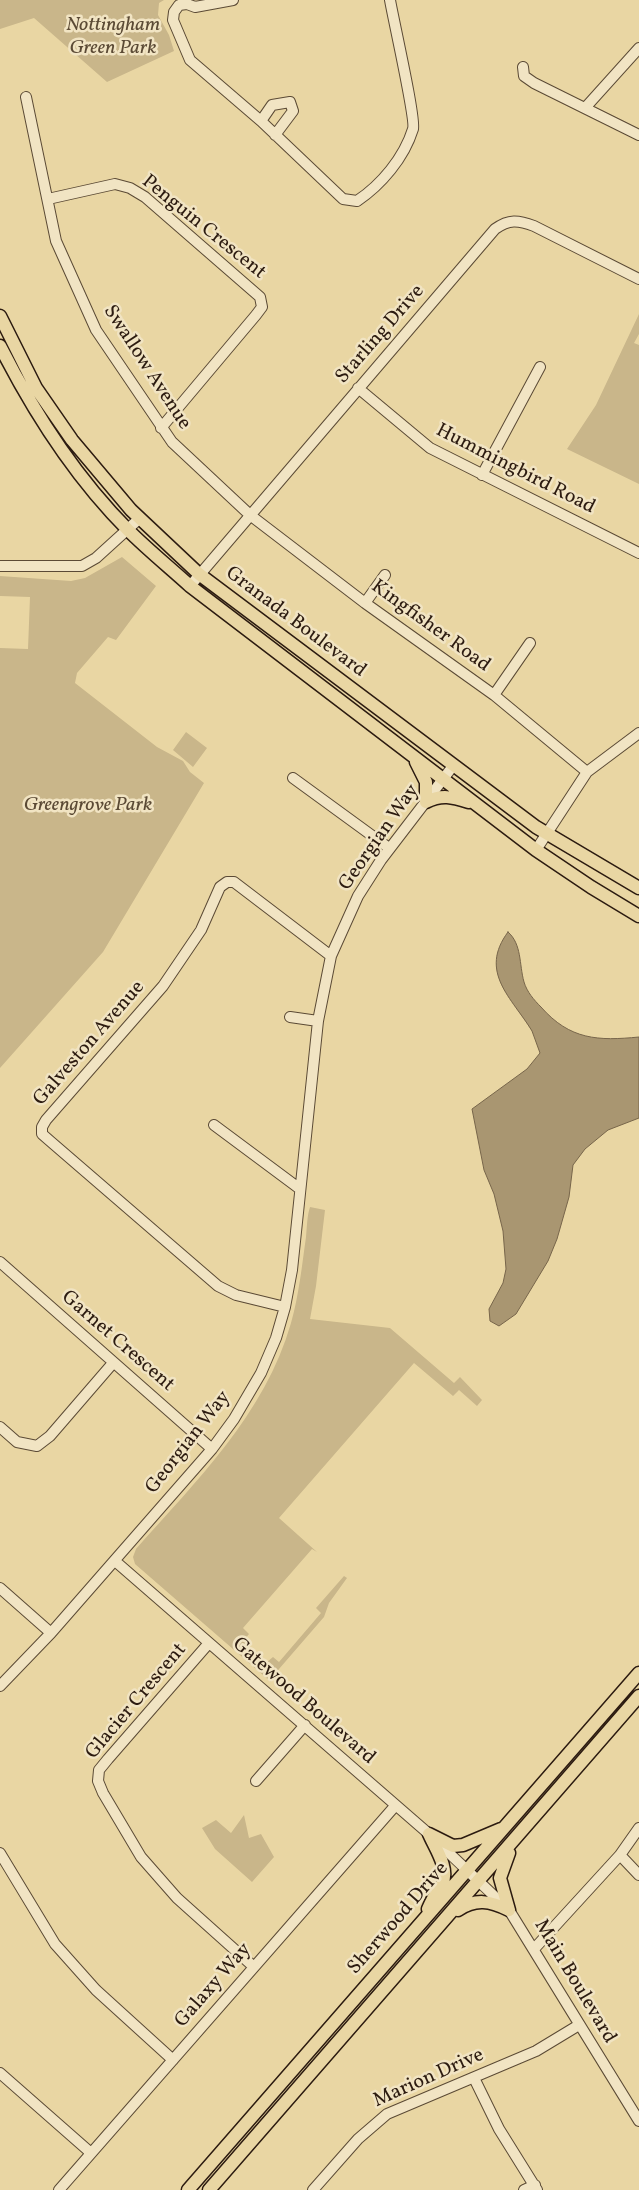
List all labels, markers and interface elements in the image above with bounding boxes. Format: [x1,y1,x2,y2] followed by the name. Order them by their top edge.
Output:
[66,14,160,61] park label: Nottingham Green Park
[136,171,270,285] street label: Penguin Crescent
[331,281,431,389] street label: Starling Drive
[97,301,195,435] street label: Swallow Avenue
[431,419,599,521] street label: Hummingbird Road
[220,562,370,684] street label: Granada Boulevard
[366,576,494,678] street label: Kingfisher Road
[335,780,425,896] street label: Georgian Way
[24,794,152,818] park label: Greengrove Park
[29,977,151,1111] street label: Galveston Avenue
[55,1286,179,1398] street label: Garnet Crescent
[141,1387,237,1499] street label: Georgian Way
[226,1633,380,1771] street label: Gatewood Boulevard
[81,1639,193,1765] street label: Glacier Crescent
[344,1858,454,1980] street label: Sherwood Drive
[528,1916,620,2048] street label: Main Boulevard
[171,1939,257,2033] street label: Galaxy Way
[370,2044,488,2114] street label: Marion Drive

